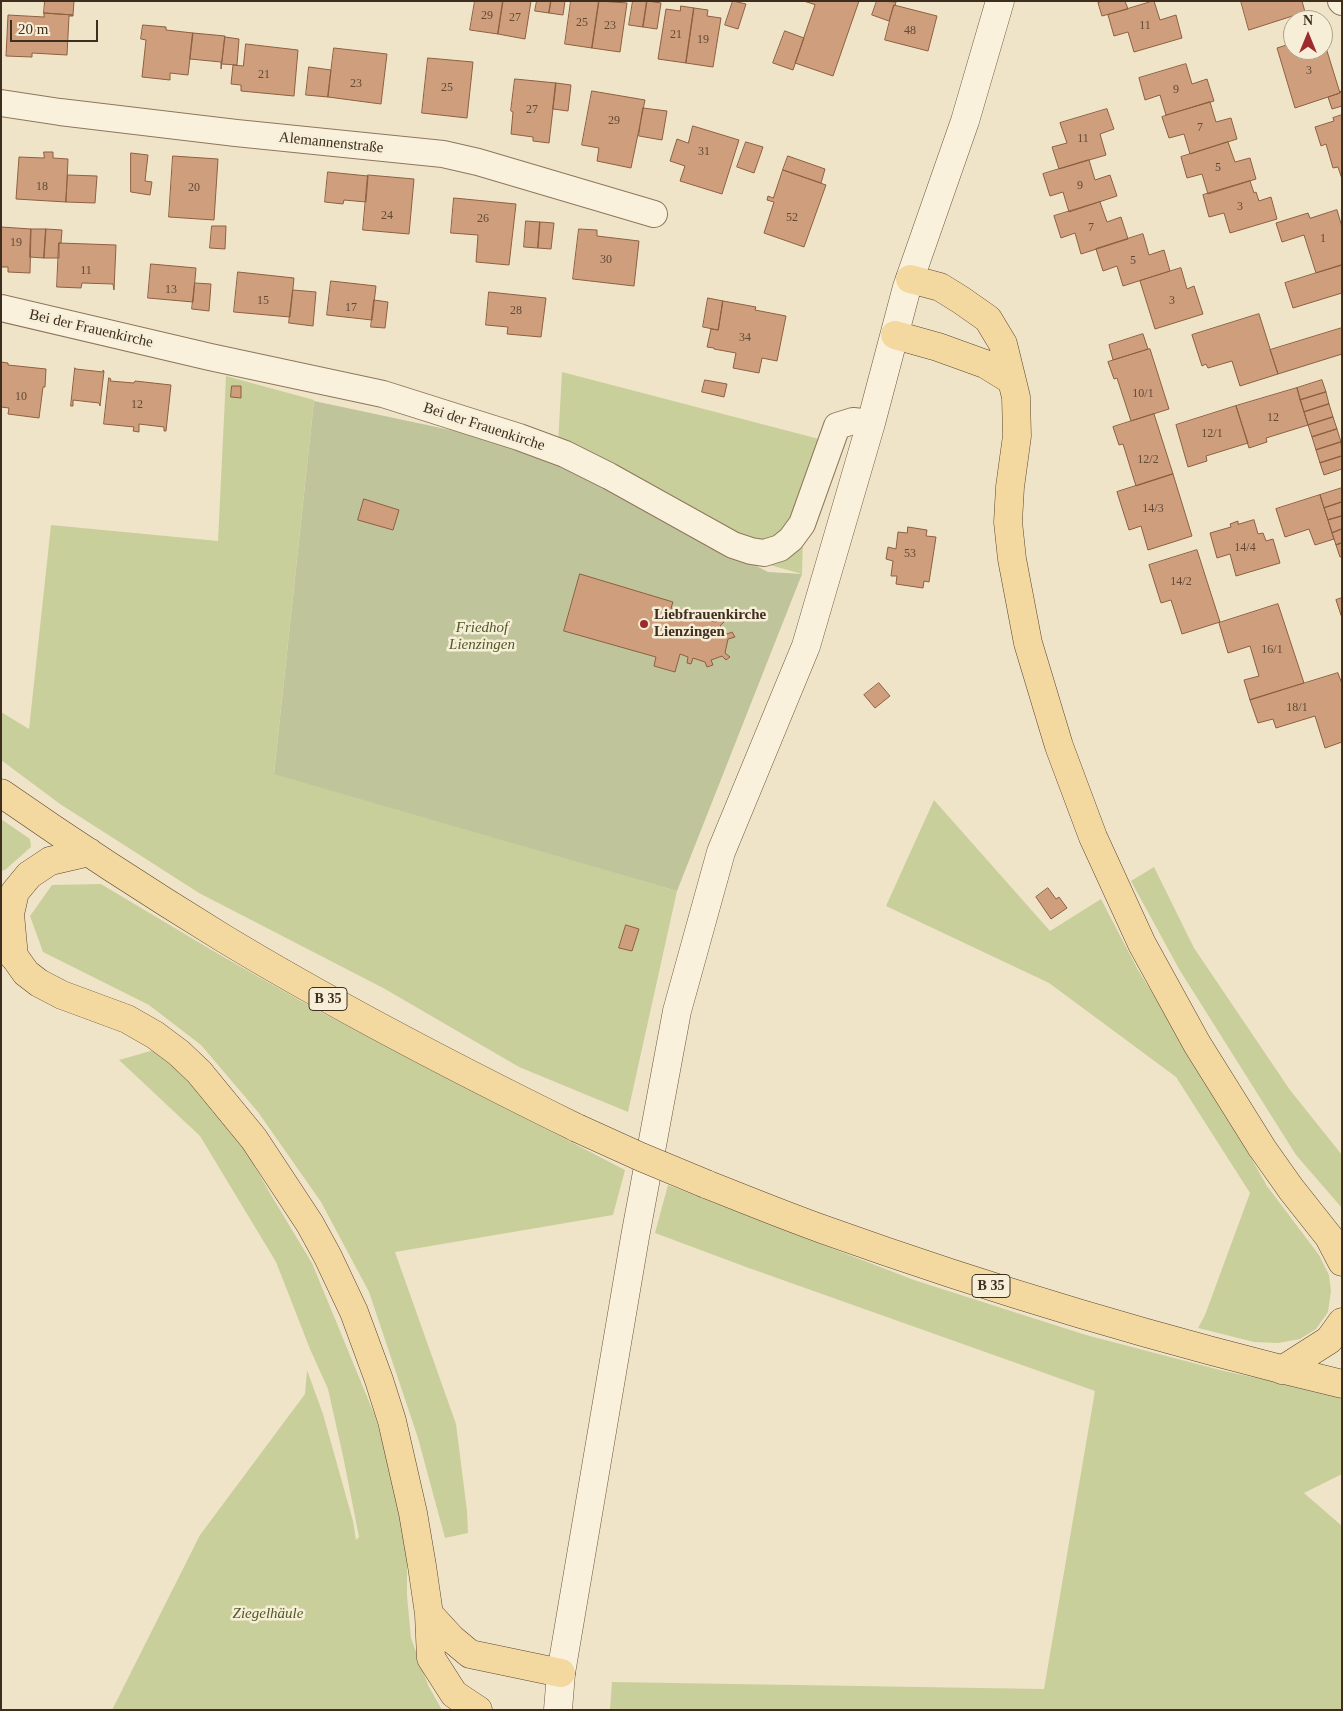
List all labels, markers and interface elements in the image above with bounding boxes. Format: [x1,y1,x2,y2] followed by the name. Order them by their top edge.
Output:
[481,9,493,23] house number: 29
[12,10,100,42] scale bar
[1283,10,1333,60] north arrow
[509,11,521,25] house number: 27
[1303,13,1313,28] text: N
[576,16,588,30] house number: 25
[604,19,616,33] house number: 23
[1139,19,1151,33] house number: 11
[18,21,48,37] text: 20 m
[904,24,916,38] house number: 48
[670,28,682,42] house number: 21
[697,33,709,47] house number: 19
[1306,64,1312,78] house number: 3
[258,68,270,82] house number: 21
[350,77,362,91] house number: 23
[441,81,453,95] house number: 25
[1173,83,1179,97] house number: 9
[526,103,538,117] house number: 27
[608,114,620,128] house number: 29
[1197,121,1203,135] house number: 7
[278,129,384,157] street label: Alemannenstraße
[1077,132,1089,146] house number: 11
[698,145,710,159] house number: 31
[1215,161,1221,175] house number: 5
[1077,179,1083,193] house number: 9
[36,180,48,194] house number: 18
[188,181,200,195] house number: 20
[1237,200,1243,214] house number: 3
[381,209,393,223] house number: 24
[786,211,798,225] house number: 52
[477,212,489,226] house number: 26
[1088,221,1094,235] house number: 7
[1320,232,1326,246] house number: 1
[10,236,22,250] house number: 19
[600,253,612,267] house number: 30
[1130,254,1136,268] house number: 5
[80,264,92,278] house number: 11
[165,283,177,297] house number: 13
[257,294,269,308] house number: 15
[1169,294,1175,308] house number: 3
[345,301,357,315] house number: 17
[510,304,522,318] house number: 28
[27,306,155,352] street label: Bei der Frauenkirche
[739,331,751,345] house number: 34
[1132,387,1154,401] house number: 10/1
[15,390,27,404] house number: 10
[131,398,143,412] house number: 12
[421,399,547,455] street label: Bei der Frauenkirche
[1267,411,1279,425] house number: 12
[1201,427,1223,441] house number: 12/1
[1137,453,1159,467] house number: 12/2
[1142,502,1164,516] house number: 14/3
[1234,541,1256,555] house number: 14/4
[904,547,916,561] house number: 53
[1170,575,1192,589] house number: 14/2
[654,606,766,641] place label: Liebfrauenkirche Lienzingen
[638,618,650,630] marker: Liebfrauenkirche Lienzingen
[449,619,515,654] park label: Friedhof Lienzingen
[1261,643,1283,657] house number: 16/1
[1286,701,1308,715] house number: 18/1
[309,988,347,1011] road number: B 35
[972,1274,1010,1298] road number: B 35
[233,1605,303,1623] park label: Ziegelhäule

